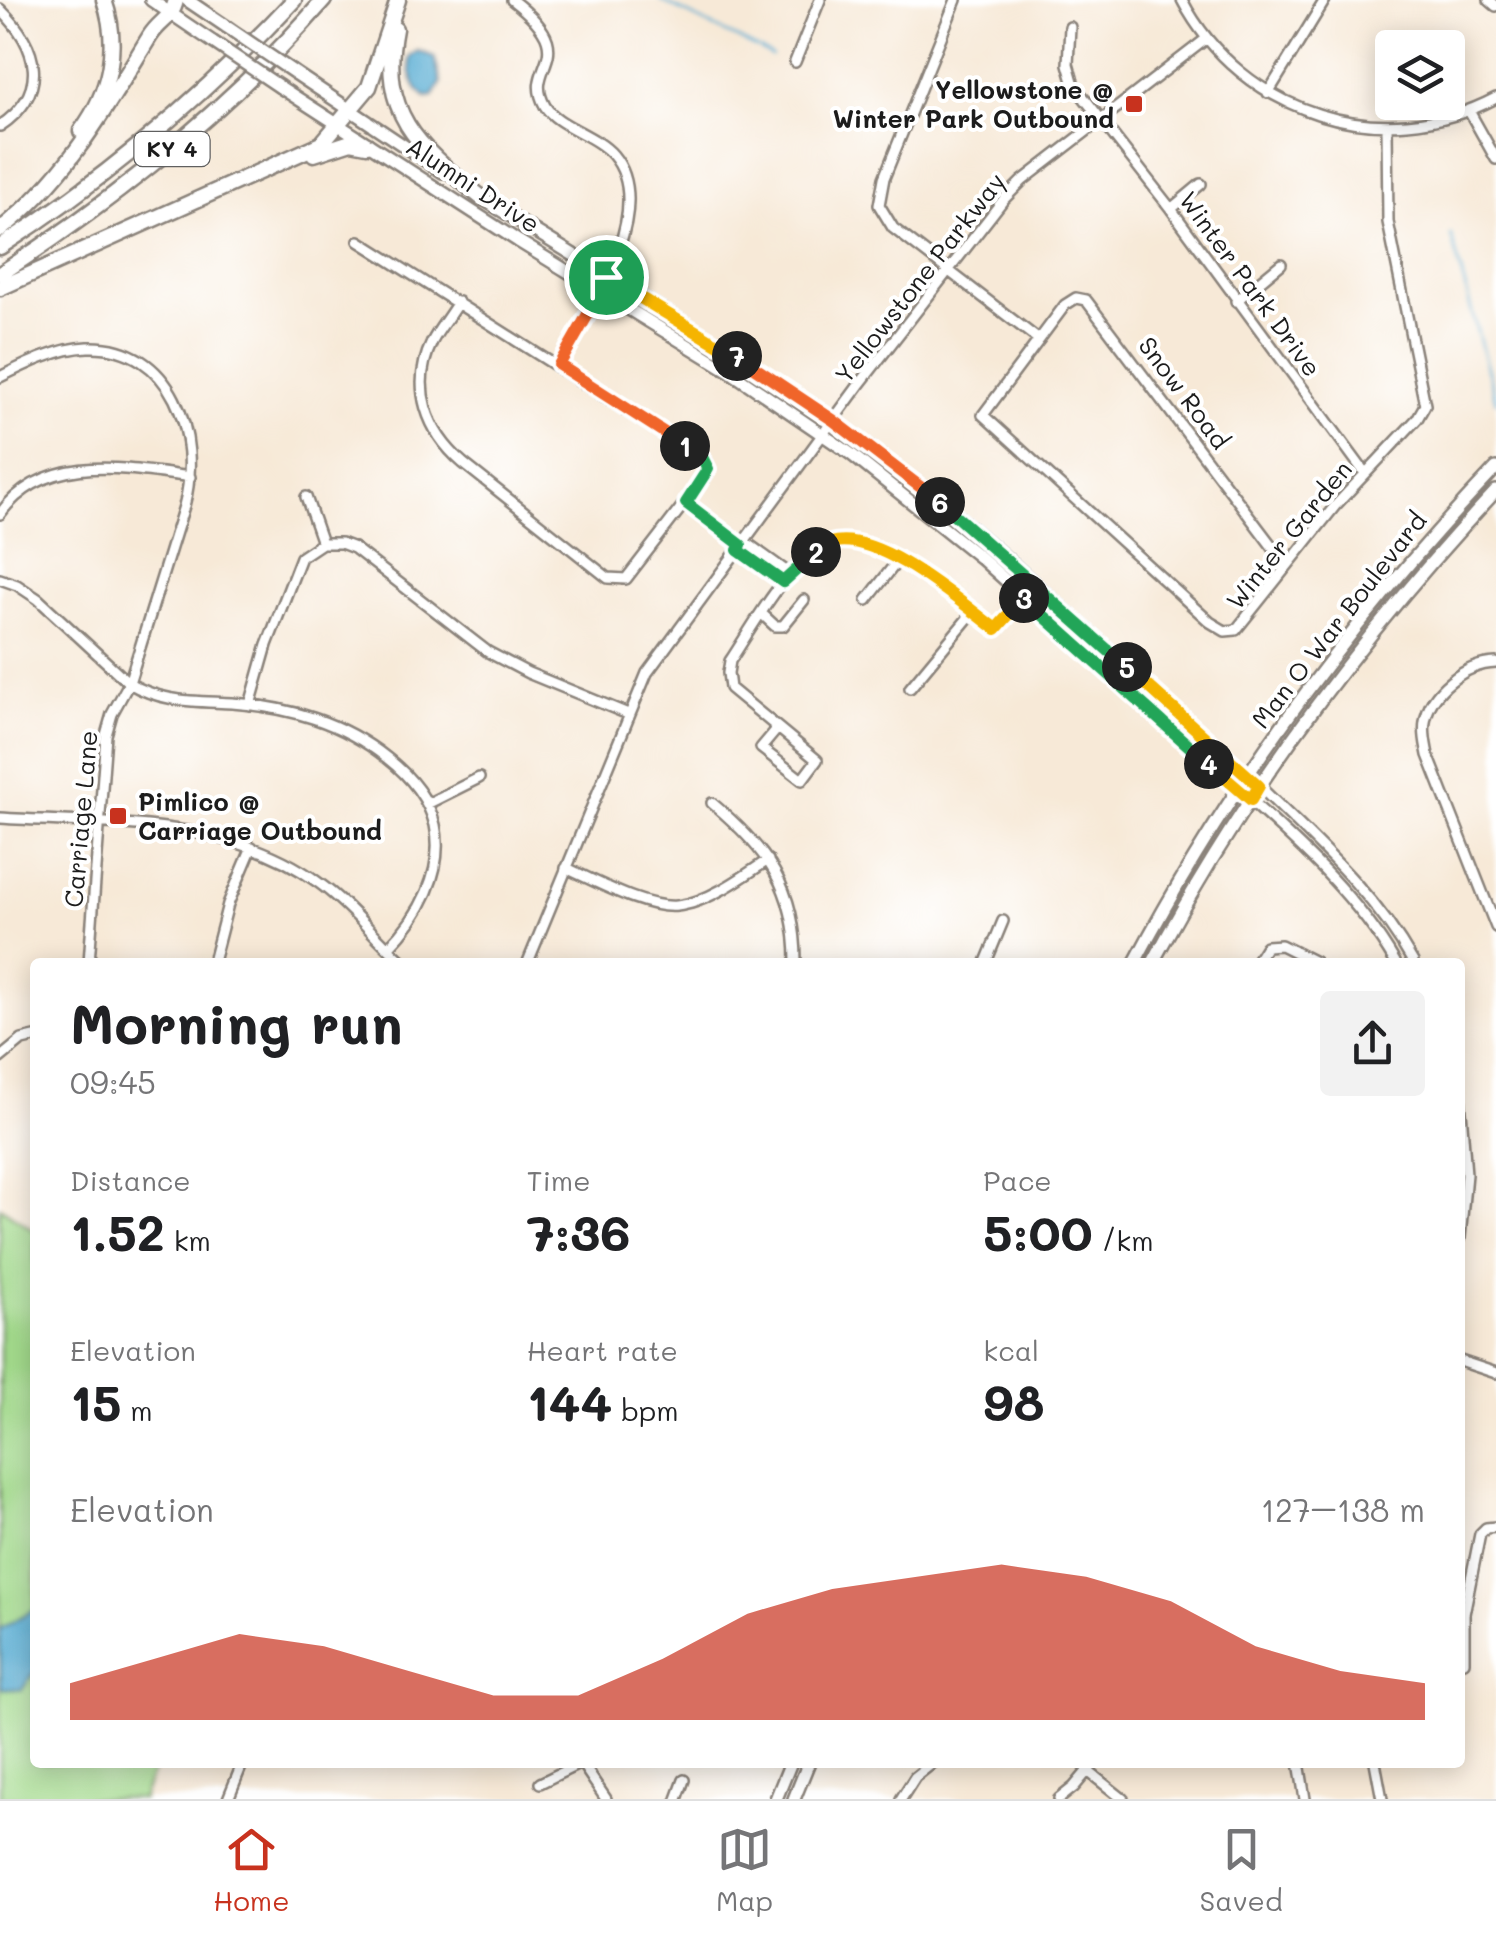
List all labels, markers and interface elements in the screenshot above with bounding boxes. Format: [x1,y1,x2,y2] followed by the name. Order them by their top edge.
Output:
[1375,30,1465,120] map controls
[1375,30,1465,120] button: layers
[833,73,1114,134] place label: Yellowstone @ Winter Park Outbound
[1123,93,1145,115] marker: Yellowstone @ Winter Park Outbound
[401,129,546,239] street label: Alumni Drive
[134,132,210,166] road number: KY 4
[827,166,1012,390] street label: Yellowstone Parkway
[1173,185,1329,382] street label: Winter Park Drive
[564,235,649,320] pin
[579,250,634,305] icon: arrive
[1132,330,1237,455] street label: Snow Road
[712,331,762,381] pin: 7
[729,338,745,374] text: 7
[660,421,710,471] pin: 1
[679,428,691,464] text: 1
[1218,453,1358,615] street label: Winter Garden
[915,477,965,527] pin: 6
[932,484,948,520] text: 6
[1244,505,1433,734] street label: Man O War Boulevard
[791,527,841,577] pin: 2
[808,534,824,570] text: 2
[999,573,1049,623] pin: 3
[1016,580,1032,616] text: 3
[1102,642,1152,692] pin: 5
[1119,649,1135,685] text: 5
[56,729,104,909] street label: Carriage Lane
[1184,739,1234,789] pin: 4
[1200,746,1218,782] text: 4
[138,785,382,846] place label: Pimlico @ Carriage Outbound
[107,805,129,827] marker: Pimlico @ Carriage Outbound
[70,986,403,1058] text: Morning run
[1320,991,1425,1096] button: share
[70,1060,156,1102] text: 09:45
[70,1162,191,1198] text: Distance
[527,1162,590,1198] text: Time
[983,1162,1052,1198] text: Pace
[70,1198,165,1264] text: 1.52
[527,1198,631,1264] text: 7:36
[983,1198,1093,1264] text: 5:00
[165,1222,211,1258] text: km
[1093,1222,1154,1258] text: /km
[70,1332,196,1368] text: Elevation
[527,1332,678,1368] text: Heart rate
[983,1332,1039,1368] text: kcal
[70,1368,121,1434] text: 15
[527,1368,612,1434] text: 144
[983,1368,1044,1434] text: 98
[121,1392,153,1428] text: m
[612,1392,679,1428] text: bpm
[70,1488,214,1530] text: Elevation
[1261,1488,1425,1530] text: 127–138 m
[213,1822,289,1918] tab: Home
[716,1822,773,1918] tab: Map
[1200,1822,1283,1918] tab: Saved

